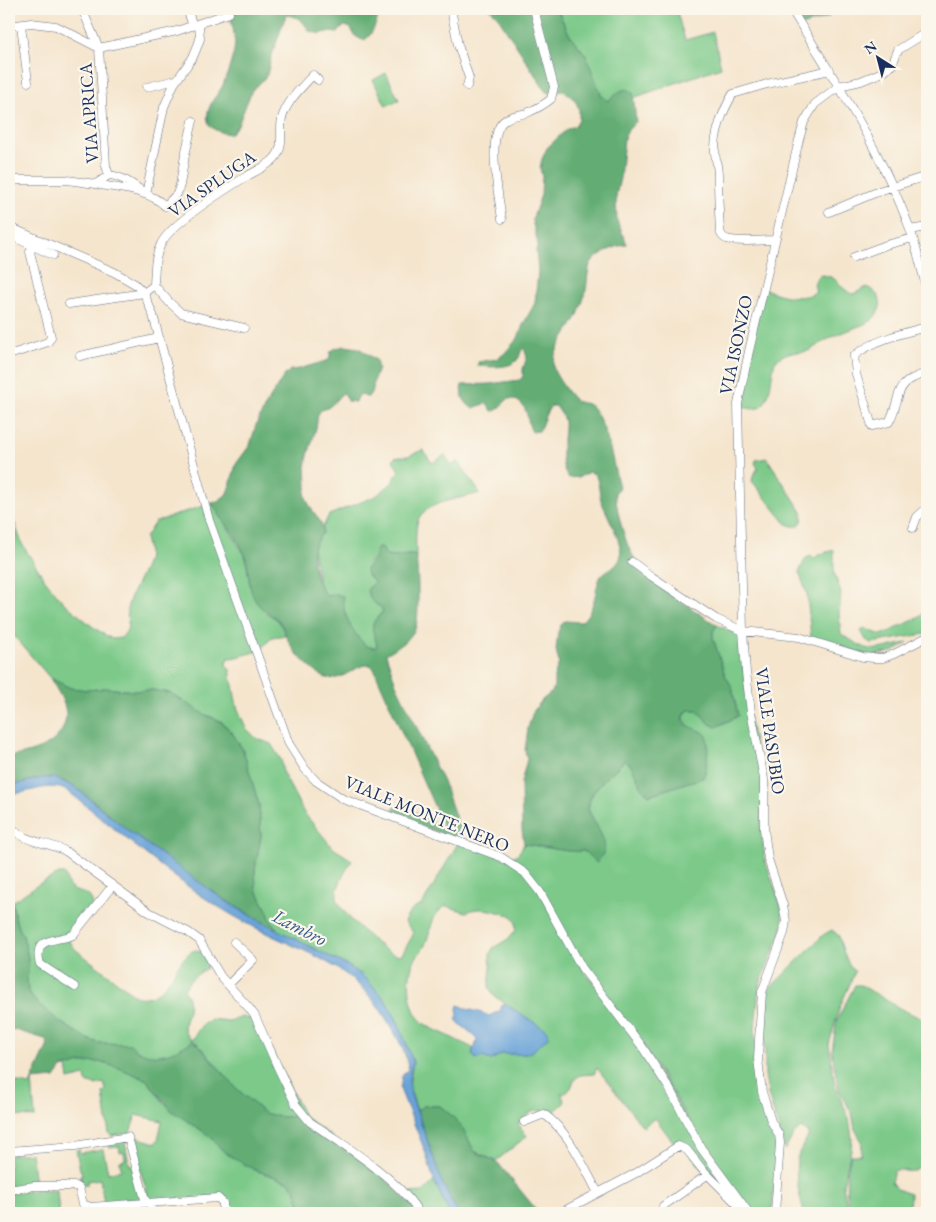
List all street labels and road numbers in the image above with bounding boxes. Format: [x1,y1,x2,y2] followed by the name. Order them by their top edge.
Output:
[73,61,103,164] street label: VIA APRICA
[163,145,261,222] street label: VIA SPLUGA
[714,293,757,397] street label: VIA ISONZO
[750,666,791,796] street label: VIALE PASUBIO
[341,770,513,857] street label: VIALE MONTE NERO

